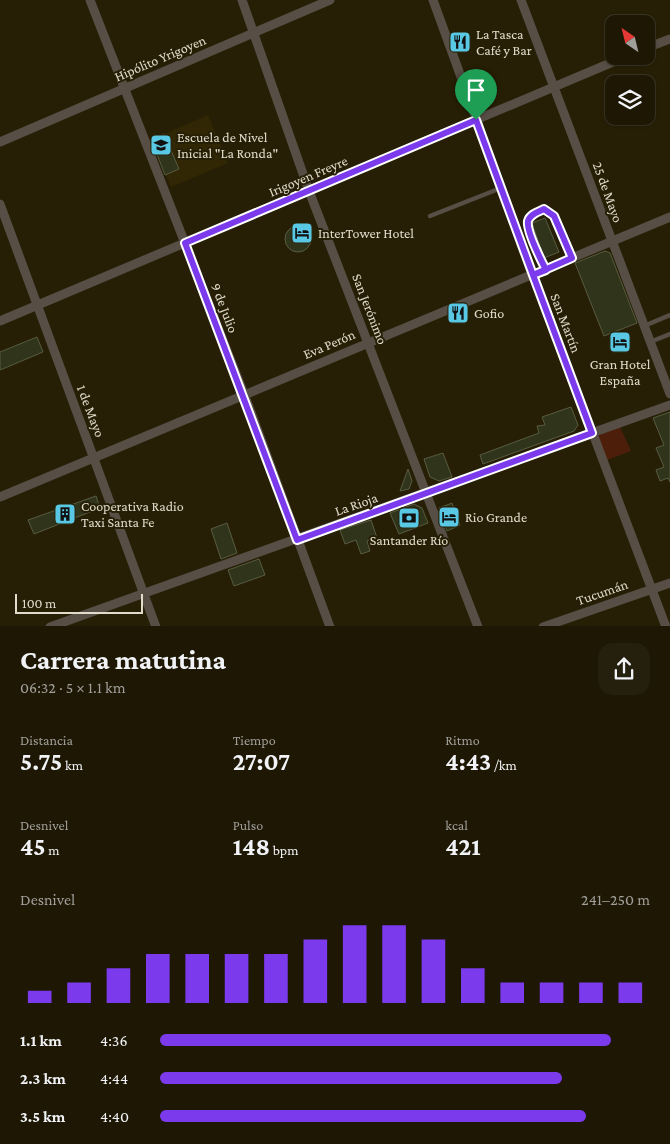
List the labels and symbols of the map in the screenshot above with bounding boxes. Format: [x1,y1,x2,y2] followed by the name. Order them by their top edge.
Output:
[605,15,655,65] north arrow
[476,26,532,58] place label: La Tasca Café y Bar
[448,30,472,54] restaurant icon: La Tasca Café y Bar
[112,31,209,84] street label: Hipólito Yrigoyen
[455,69,497,120] pin
[177,129,278,161] place label: Escuela de Nivel Inicial "La Ronda"
[149,133,173,157] school or university icon: Escuela de Nivel Inicial "La Ronda"
[266,152,350,200] street label: Irigoyen Freyre
[590,159,626,225] street label: 25 de Mayo
[290,221,314,245] hotel icon: InterTower Hotel
[318,225,414,241] place label: InterTower Hotel
[349,271,391,347] street label: San Jerónimo
[208,281,242,335] street label: 9 de Julio
[547,291,585,355] street label: San Martín
[446,301,470,325] restaurant icon: Gofio
[474,305,504,321] place label: Gofio
[301,326,358,362] street label: Eva Perón
[608,330,632,354] hotel icon: Gran Hotel España
[590,356,651,388] place label: Gran Hotel España
[74,383,108,439] street label: 1 de Mayo
[332,489,380,520] street label: La Rioja
[81,498,184,530] place label: Cooperativa Radio Taxi Santa Fe
[53,502,77,526] building icon: Cooperativa Radio Taxi Santa Fe
[437,505,461,529] hotel icon: Rio Grande
[397,506,421,530] bank icon: Santander Río
[465,509,527,525] place label: Rio Grande
[370,532,448,548] place label: Santander Río
[574,576,630,608] street label: Tucumán
[15,592,142,615] scale bar

